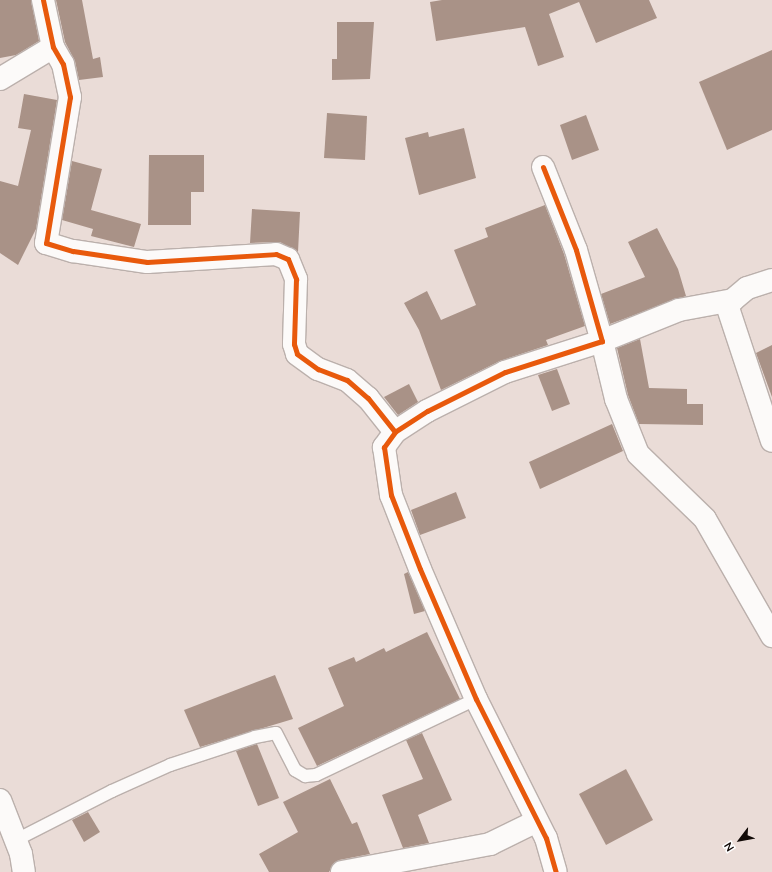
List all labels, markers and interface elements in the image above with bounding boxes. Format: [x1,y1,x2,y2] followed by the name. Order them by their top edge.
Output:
[720,820,760,860] north arrow
[721,839,738,854] text: N

